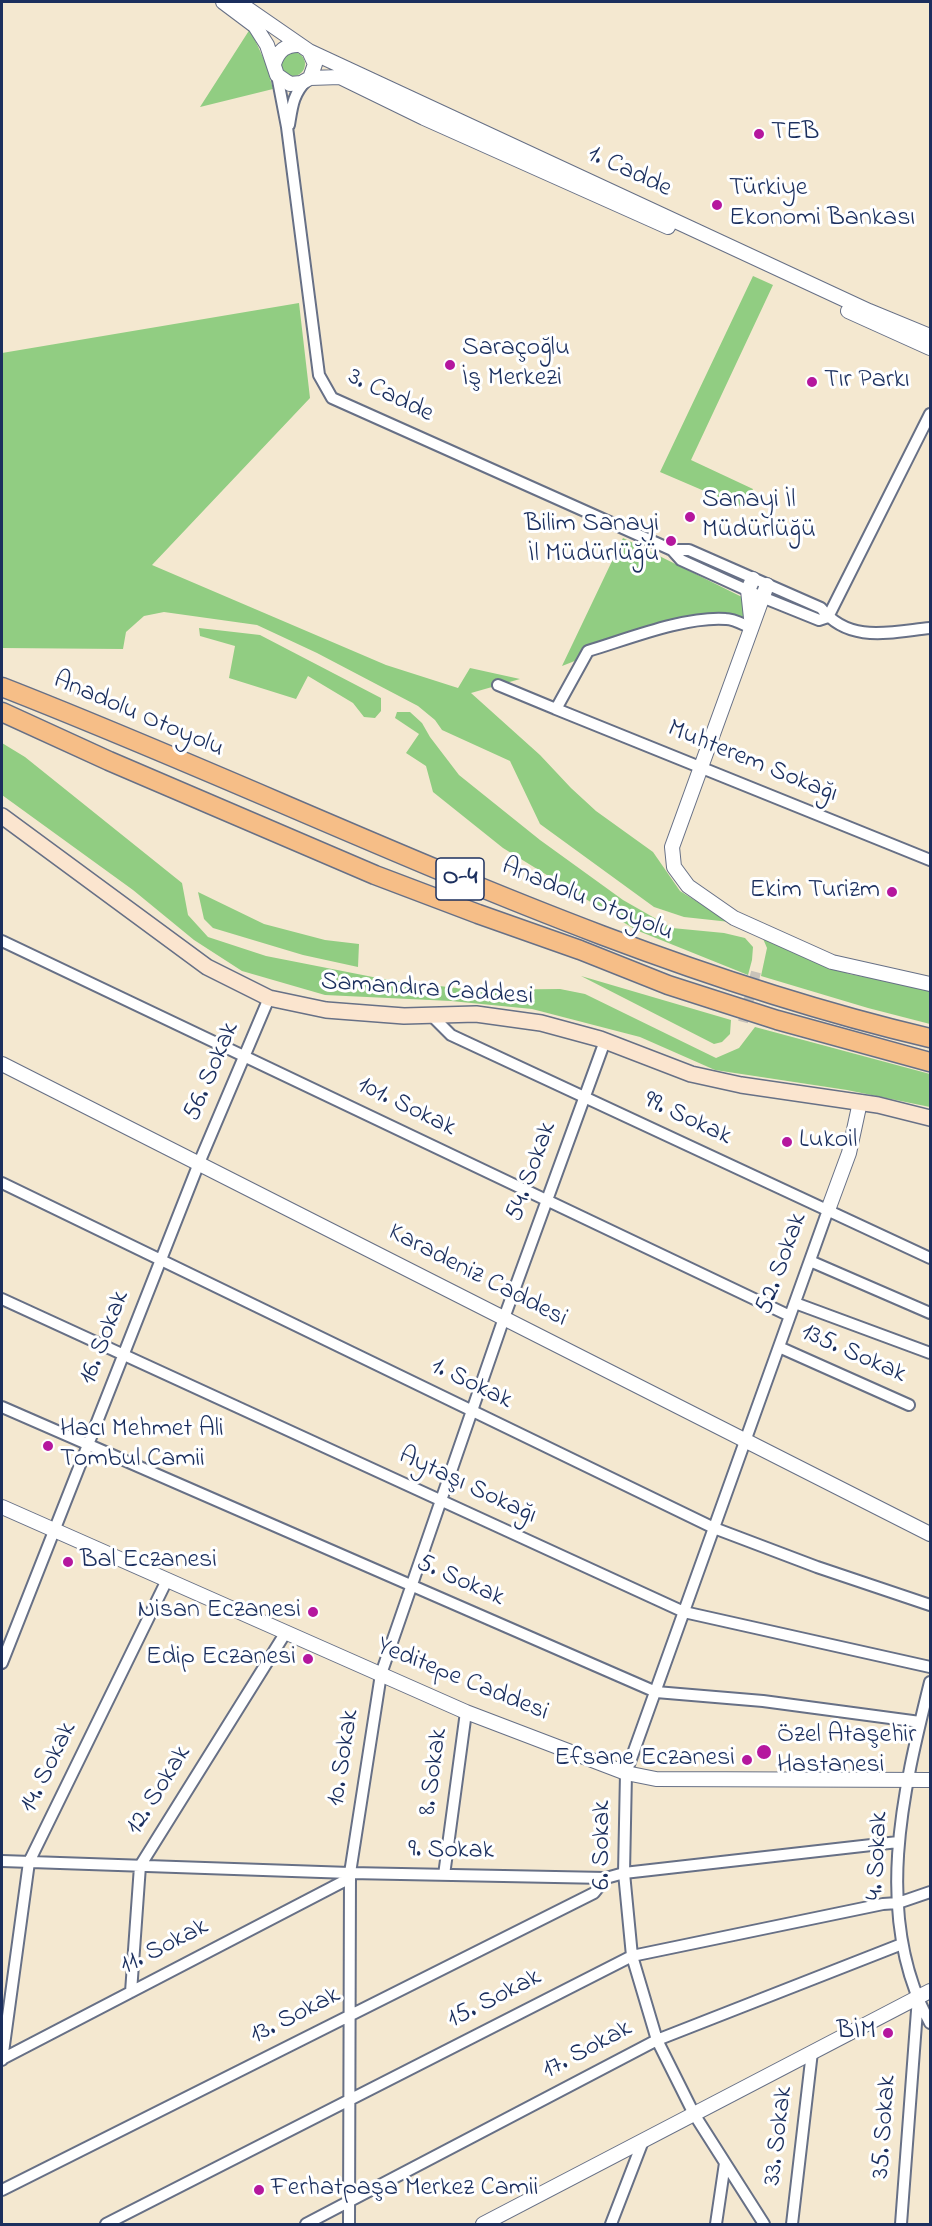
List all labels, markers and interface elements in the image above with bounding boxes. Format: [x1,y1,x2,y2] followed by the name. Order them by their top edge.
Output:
[771,118,819,150] place label: TEB
[752,127,766,141] marker: TEB
[582,140,676,206] street label: 1. Cadde
[729,174,915,236] place label: Türkiye Ekonomi Bankası
[710,198,724,212] marker: Türkiye Ekonomi Bankası
[462,334,570,396] place label: Saraçoğlu İş Merkezi
[443,358,457,372] marker: Saraçoğlu İş Merkezi
[342,363,438,431] street label: 3. Cadde
[824,366,910,398] place label: Tır Parkı
[805,375,819,389] marker: Tır Parkı
[702,486,816,548] place label: Sanayi İl Müdürlüğü
[524,510,659,572] place label: Bilim Sanayi İl Müdürlüğü
[683,510,697,524] marker: Sanayi İl Müdürlüğü
[664,534,678,548] marker: Bilim Sanayi İl Müdürlüğü
[48,666,228,766] street label: Anadolu Otoyolu
[662,715,842,811] street label: Muhterem Sokağı
[497,852,677,950] street label: Anadolu Otoyolu
[436,858,484,900] road number: O-4
[750,876,880,908] place label: Ekim Turizm
[885,885,899,899] marker: Ekim Turizm
[320,968,534,1014] street label: Samandıra Caddesi
[178,1018,248,1126] street label: 56. Sokak
[352,1071,460,1145] street label: 101. Sokak
[638,1086,736,1154] street label: 99. Sokak
[501,1118,565,1226] street label: 54. Sokak
[799,1126,857,1158] place label: Lukoil
[780,1135,794,1149] marker: Lukoil
[750,1209,816,1319] street label: 52. Sokak
[382,1218,572,1336] street label: Karadeniz Caddesi
[74,1287,138,1389] street label: 16. Sokak
[796,1318,910,1392] street label: 135. Sokak
[425,1352,517,1418] street label: 1. Sokak
[60,1415,224,1476] place label: Hacı Mehmet Ali Tombul Camii
[41,1439,55,1453] marker: Hacı Mehmet Ali Tombul Camii
[393,1441,541,1533] street label: Aytaşı Sokağı
[80,1546,217,1578] place label: Bal Eczanesi
[411,1549,509,1615] street label: 5. Sokak
[61,1555,75,1569] marker: Bal Eczanesi
[138,1596,301,1628] place label: Nisan Eczanesi
[306,1605,320,1619] marker: Nisan Eczanesi
[371,1632,553,1730] street label: Yeditepe Caddesi
[146,1643,296,1675] place label: Edip Eczanesi
[301,1652,315,1666] marker: Edip Eczanesi
[322,1707,368,1809] street label: 10. Sokak
[15,1718,85,1818] street label: 14. Sokak
[777,1721,916,1782] place label: Özel Ataşehir Hastanesi
[413,1726,457,1818] street label: 8. Sokak
[120,1741,200,1841] street label: 12. Sokak
[755,1743,773,1761] marker: Özel Ataşehir Hastanesi
[554,1744,735,1776] place label: Efsane Eczanesi
[740,1753,754,1767] marker: Efsane Eczanesi
[588,1800,620,1890] street label: 6. Sokak
[861,1811,897,1901] street label: 4. Sokak
[408,1836,494,1868] street label: 9. Sokak
[116,1913,214,1983] street label: 11. Sokak
[443,1963,547,2037] street label: 15. Sokak
[246,1981,346,2053] street label: 13. Sokak
[538,2014,638,2088] street label: 17. Sokak
[837,2017,876,2049] place label: BİM
[881,2026,895,2040] marker: BİM
[867,2074,905,2180] street label: 35. Sokak
[758,2085,802,2187] street label: 33. Sokak
[271,2174,538,2206] place label: Ferhatpaşa Merkez Camii
[252,2183,266,2197] marker: Ferhatpaşa Merkez Camii

